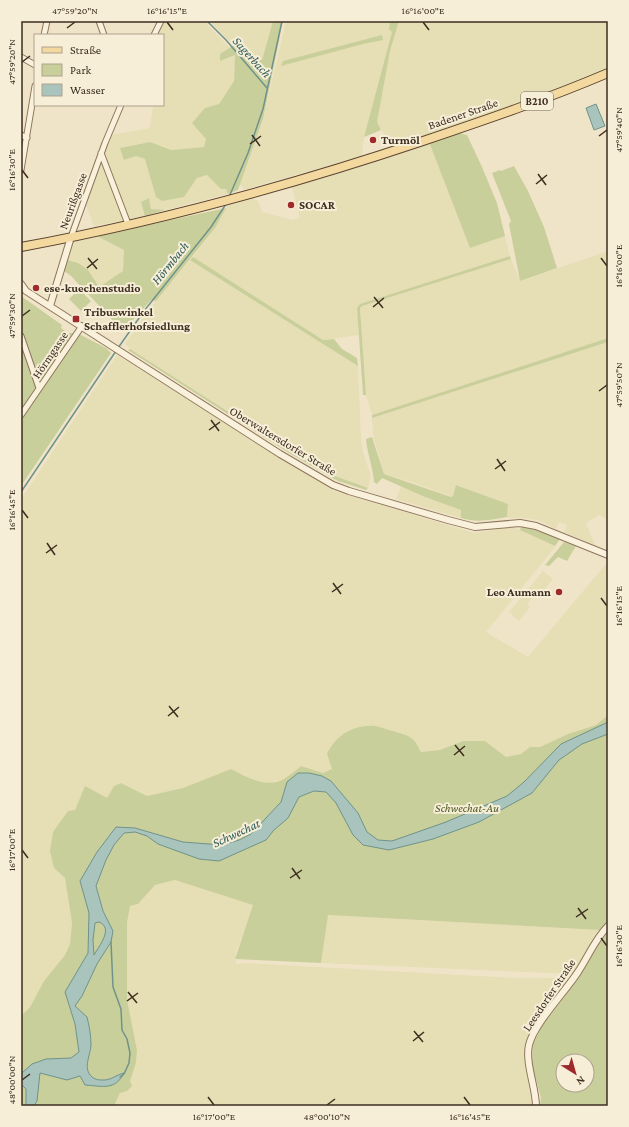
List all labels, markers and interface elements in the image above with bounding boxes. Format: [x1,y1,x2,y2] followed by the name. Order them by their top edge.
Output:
[52,5,98,16] text: 47°59'20"N
[147,5,188,16] text: 16°16'15"E
[402,5,445,16] text: 16°16'00"E
[230,33,274,81] water label: Sagerbach
[34,34,164,106] legend
[6,39,17,85] text: 47°59'20"N
[70,43,101,57] text: Straße
[70,63,92,77] text: Park
[70,83,106,97] text: Wasser
[521,92,553,110] road number: B210
[426,95,500,133] street label: Badener Straße
[613,107,624,153] text: 47°59'40"N
[381,133,420,147] place label: Turmöl
[368,135,378,145] marker: Turmöl
[6,148,17,191] text: 16°16'30"E
[56,171,90,231] street label: Neurißgasse
[299,198,336,212] place label: SOCAR
[286,200,296,210] marker: SOCAR
[148,239,192,287] water label: Hörmbach
[613,244,624,287] text: 16°16'00"E
[44,281,141,295] place label: ese-kuechenstudio
[31,283,41,293] marker: ese-kuechenstudio
[6,293,17,339] text: 47°59'30"N
[84,305,190,333] place label: Tribuswinkel Schafflerhofsiedlung
[71,314,81,324] marker: Tribuswinkel Schafflerhofsiedlung
[29,329,71,381] street label: Hörmgasse
[613,362,624,408] text: 47°59'50"N
[227,404,339,478] street label: Oberwaltersdorfer Straße
[6,489,17,531] text: 16°16'45"E
[487,585,551,599] place label: Leo Aumann
[613,585,624,626] text: 16°16'15"E
[554,587,564,597] marker: Leo Aumann
[435,801,499,815] park label: Schwechat-Au
[210,815,262,851] water label: Schwechat
[6,828,17,871] text: 16°17'00"E
[613,924,624,967] text: 16°16'30"E
[520,956,578,1034] street label: Leesdorfer Straße
[555,1053,595,1093] north arrow
[6,1055,17,1104] text: 48°00'00"N
[574,1074,588,1088] text: N
[193,1111,236,1122] text: 16°17'00"E
[304,1111,351,1122] text: 48°00'10"N
[449,1111,491,1122] text: 16°16'45"E

